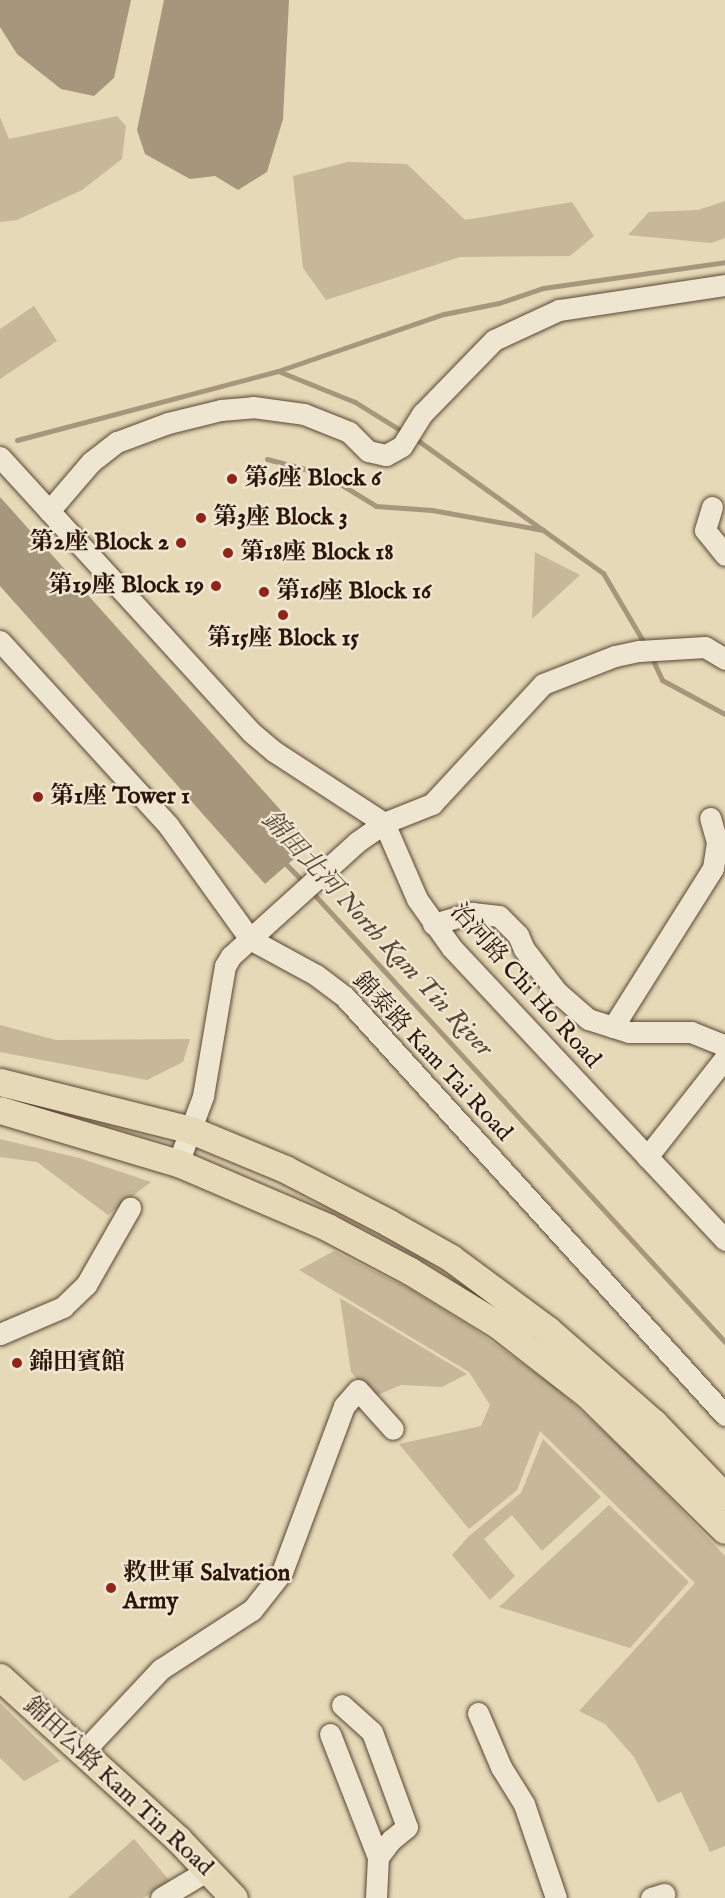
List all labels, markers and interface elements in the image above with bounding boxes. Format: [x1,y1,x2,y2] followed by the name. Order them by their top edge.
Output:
[244,465,381,493] place label: 第6座 Block 6
[225,472,239,486] marker: 第6座 Block 6
[213,504,348,532] place label: 第3座 Block 3
[194,511,208,525] marker: 第3座 Block 3
[30,529,169,557] place label: 第2座 Block 2
[174,536,188,550] marker: 第2座 Block 2
[240,539,394,567] place label: 第18座 Block 18
[221,546,235,560] marker: 第18座 Block 18
[48,572,204,600] place label: 第19座 Block 19
[276,578,431,606] place label: 第16座 Block 16
[209,579,223,593] marker: 第19座 Block 19
[257,585,271,599] marker: 第16座 Block 16
[276,608,290,622] marker: 第15座 Block 15
[207,625,359,653] place label: 第15座 Block 15
[50,783,190,811] place label: 第1座 Tower 1
[31,790,45,804] marker: 第1座 Tower 1
[255,805,499,1063] water label: 錦田北河 North Kam Tin River
[444,898,606,1074] street label: 治河路 Chi Ho Road
[346,966,518,1148] street label: 錦泰路 Kam Tai Road
[29,1349,125,1377] place label: 錦田賓館
[10,1356,24,1370] marker: 錦田賓館
[123,1560,290,1616] place label: 救世軍 Salvation Army
[104,1581,118,1595] marker: 救世軍 Salvation Army
[17,1692,219,1882] street label: 錦田公路 Kam Tin Road

